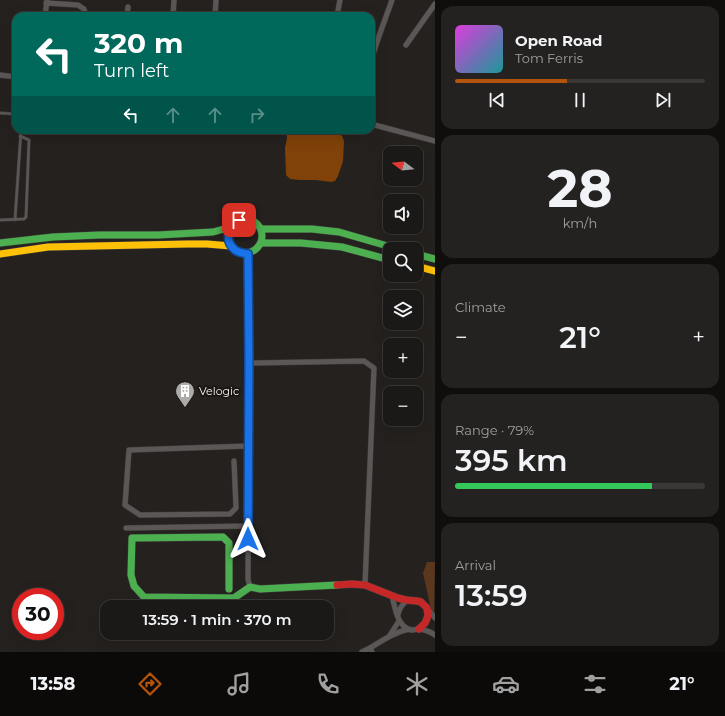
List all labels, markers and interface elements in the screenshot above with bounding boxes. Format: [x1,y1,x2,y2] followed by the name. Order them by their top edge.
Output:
[94,26,183,60] text: 320 m
[28,28,80,80] icon: left
[515,31,603,50] text: Open Road
[515,50,583,66] text: Tom Ferris
[94,60,169,82] text: Turn left
[486,89,508,111] icon: previous
[569,89,591,111] icon: pause
[652,89,674,111] icon: next
[120,104,142,126] icon: left
[162,104,184,126] icon: ahead
[204,104,226,126] icon: ahead
[246,104,268,126] icon: right
[383,146,423,186] north arrow
[383,146,423,426] map controls
[547,157,613,220] text: 28
[383,194,423,234] button: sound
[222,203,256,237] pin
[228,209,250,231] icon: arrive
[563,215,597,231] text: km/h
[383,242,423,282] button: search
[383,290,423,330] button: layers
[455,299,506,315] text: Climate
[559,319,601,356] text: 21°
[455,324,468,351] text: −
[692,324,705,351] text: +
[383,338,423,378] button: +
[174,380,196,408] building icon: Velogic
[199,384,239,398] place label: Velogic
[383,386,423,426] button: −
[455,422,534,438] text: Range · 79%
[455,442,568,479] text: 395 km
[227,518,269,560] position arrow
[455,557,496,573] text: Arrival
[455,577,528,614] text: 13:59
[12,588,64,640] speed limit sign: 30
[142,610,292,629] text: 13:59 · 1 min · 370 m
[136,670,164,698] icon: directions
[225,670,253,698] icon: music
[314,670,342,698] icon: phone
[403,670,431,698] icon: climate
[492,670,520,698] icon: car
[581,670,609,698] icon: filters
[30,673,75,695] text: 13:58
[669,673,695,695] text: 21°

